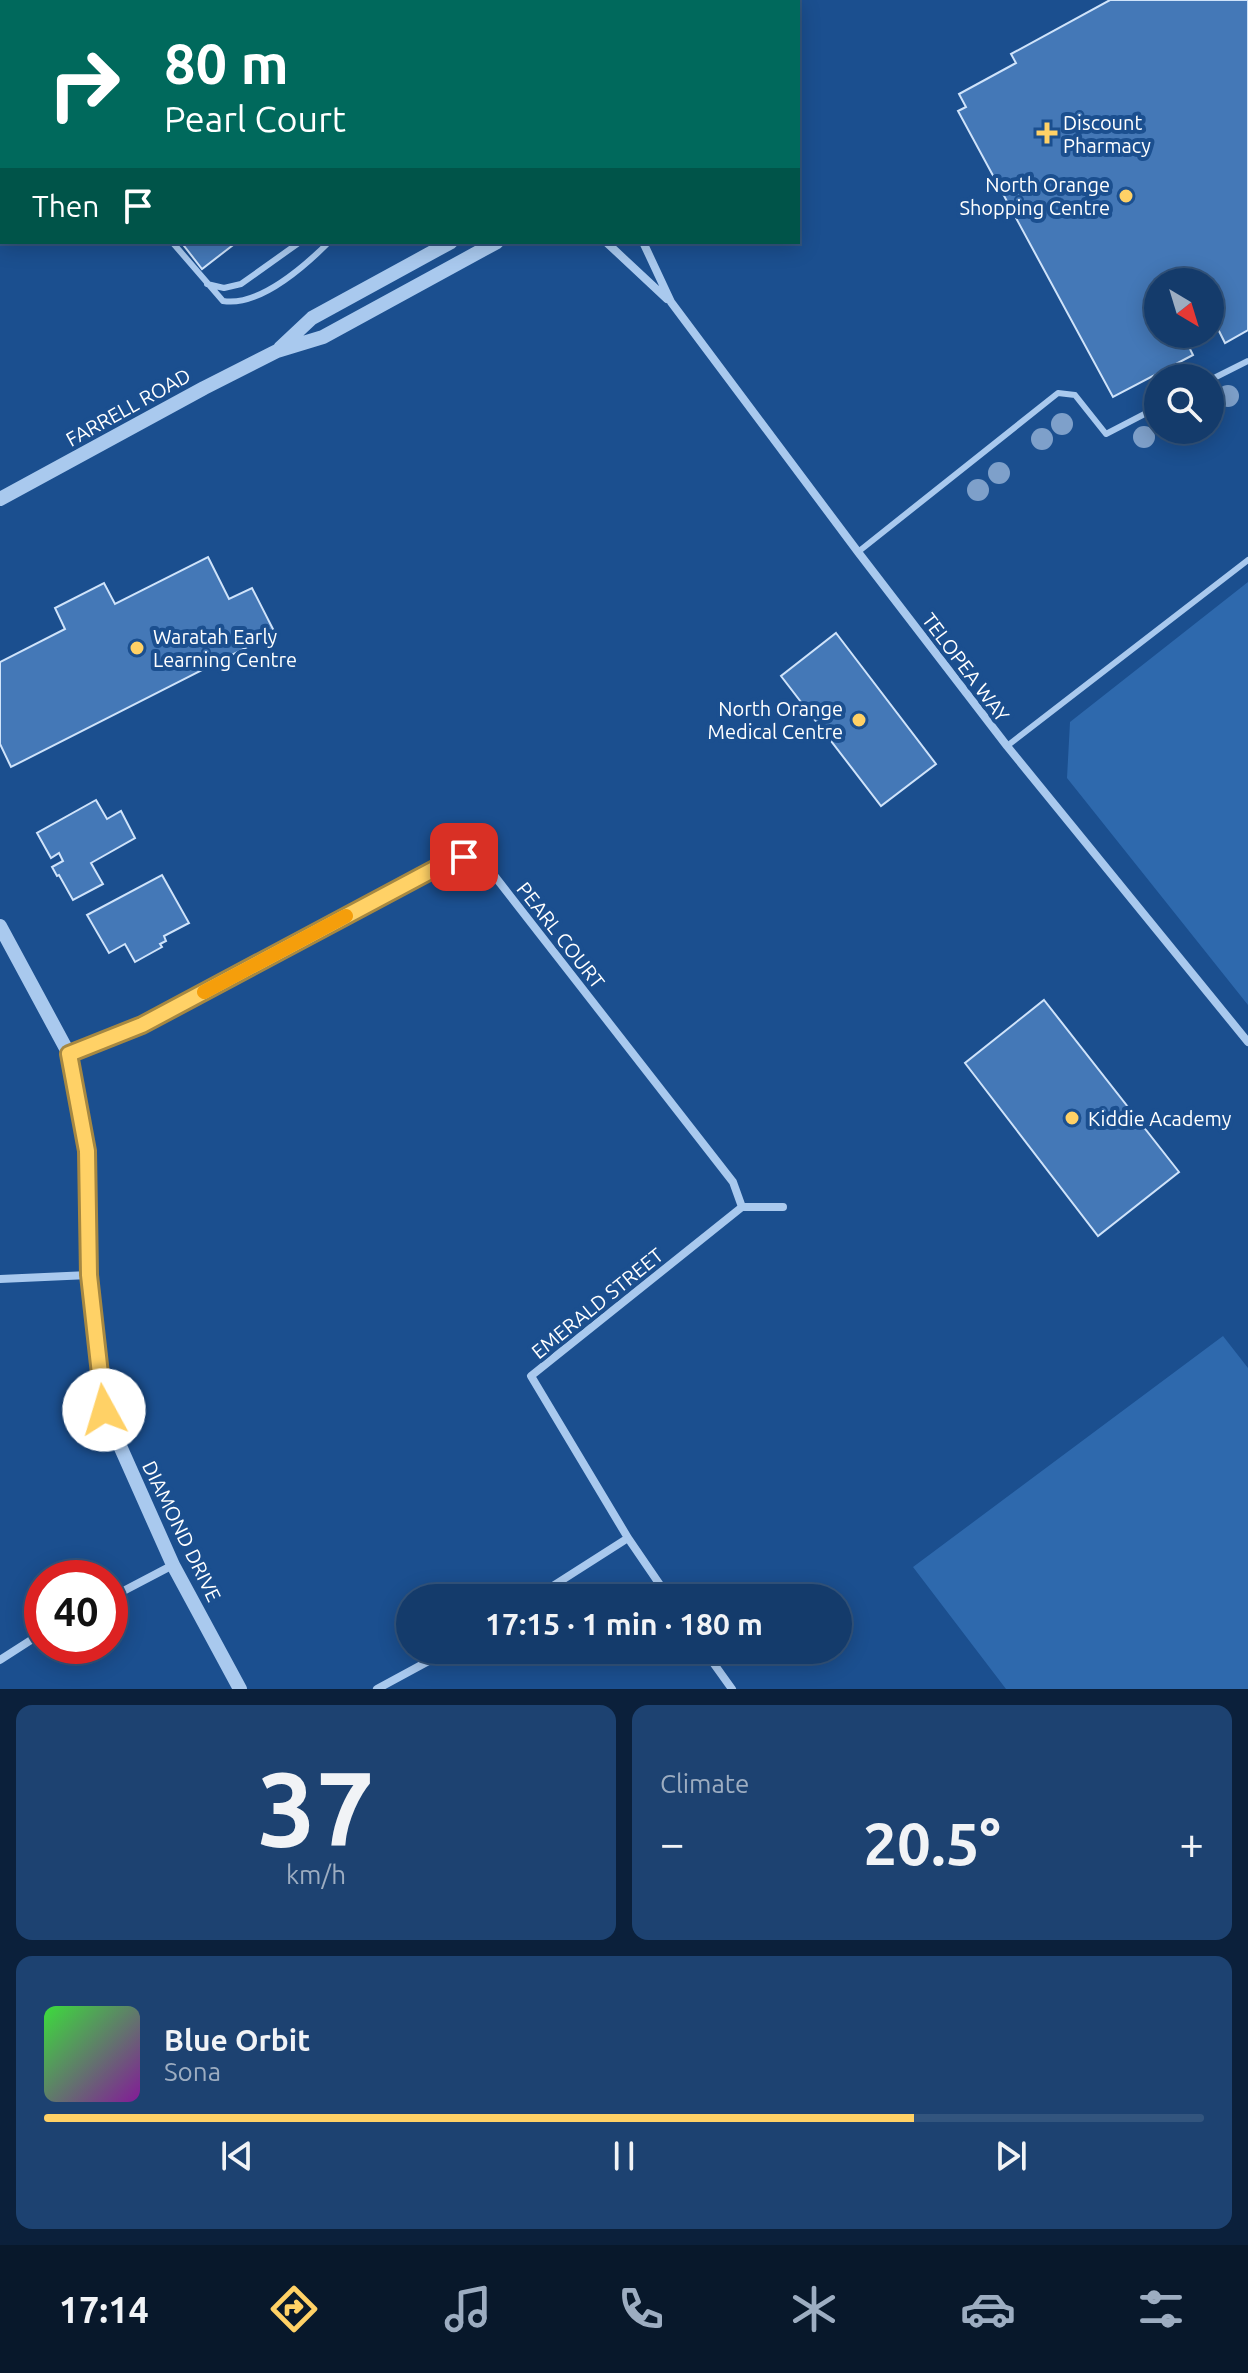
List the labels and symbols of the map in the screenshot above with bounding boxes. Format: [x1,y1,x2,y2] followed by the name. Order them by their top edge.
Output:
[1063,111,1151,157] place label: Discount Pharmacy
[1038,124,1056,142] marker: Discount Pharmacy
[959,173,1110,219] place label: North Orange Shopping Centre
[1117,187,1135,205] marker: North Orange Shopping Centre
[1144,268,1224,348] north arrow
[62,363,194,451] street label: FARRELL ROAD
[918,608,1015,726] street label: TELOPEA WAY
[153,625,297,671] place label: Waratah Early Learning Centre
[128,639,146,657] marker: Waratah Early Learning Centre
[708,697,843,743] place label: North Orange Medical Centre
[850,711,868,729] marker: North Orange Medical Centre
[430,823,498,891] pin
[512,877,610,993] street label: PEARL COURT
[1088,1107,1232,1130] place label: Kiddie Academy
[1063,1109,1081,1127] marker: Kiddie Academy
[527,1243,667,1363] street label: EMERALD STREET
[62,1368,146,1452] position arrow
[138,1457,226,1605] street label: DIAMOND DRIVE
[24,1560,128,1664] speed limit sign: 40

